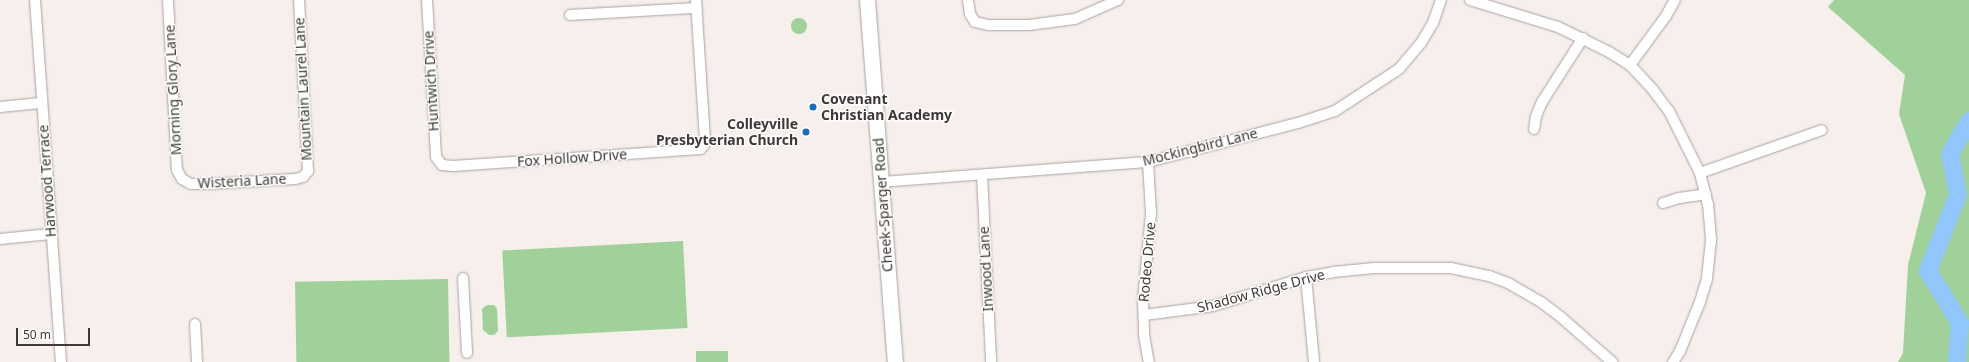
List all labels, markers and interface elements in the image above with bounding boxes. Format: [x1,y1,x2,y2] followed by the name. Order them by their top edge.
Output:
[291,17,315,161] street label: Mountain Laurel Lane
[161,24,185,156] street label: Morning Glory Lane
[420,30,442,132] street label: Huntwich Drive
[821,91,952,124] place label: Covenant Christian Academy
[808,102,818,112] marker: Covenant Christian Academy
[656,116,798,148] place label: Colleyville Presbyterian Church
[35,124,59,238] street label: Harwood Terrace
[1141,125,1259,169] street label: Mockingbird Lane
[801,127,811,137] marker: Colleyville Presbyterian Church
[870,137,896,273] street label: Cheek-Sparger Road
[517,146,627,170] street label: Fox Hollow Drive
[197,170,287,192] street label: Wisteria Lane
[1135,221,1159,303] street label: Rodeo Drive
[975,226,997,312] street label: Inwood Lane
[1195,266,1327,316] street label: Shadow Ridge Drive
[18,320,92,346] scale bar
[23,326,51,343] text: 50 m

